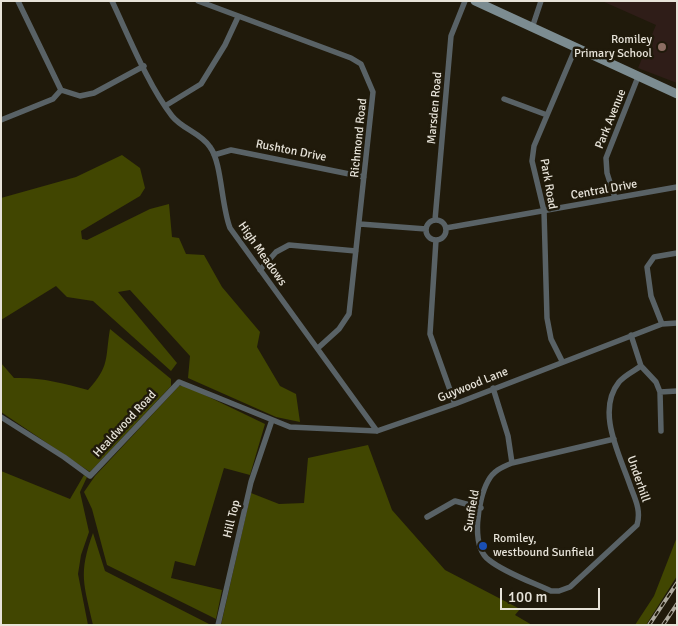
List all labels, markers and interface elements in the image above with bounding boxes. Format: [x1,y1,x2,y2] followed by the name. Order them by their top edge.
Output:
[574,33,652,61] place label: Romiley Primary School
[656,41,668,53] marker: Romiley Primary School
[425,71,445,145] street label: Marsden Road
[592,87,630,151] street label: Park Avenue
[348,98,370,178] street label: Richmond Road
[254,137,328,165] street label: Rushton Drive
[536,157,560,211] street label: Park Road
[570,177,638,203] street label: Central Drive
[235,219,289,289] street label: High Meadows
[436,364,510,406] street label: Guywood Lane
[91,388,159,460] street label: Healdwood Road
[623,454,653,504] street label: Underhill
[461,489,483,533] street label: Sunfield
[220,499,244,539] street label: Hill Top
[493,532,594,560] place label: Romiley, westbound Sunfield
[477,540,489,552] marker: Romiley, westbound Sunfield
[503,578,603,610] scale bar
[508,588,548,606] text: 100 m

